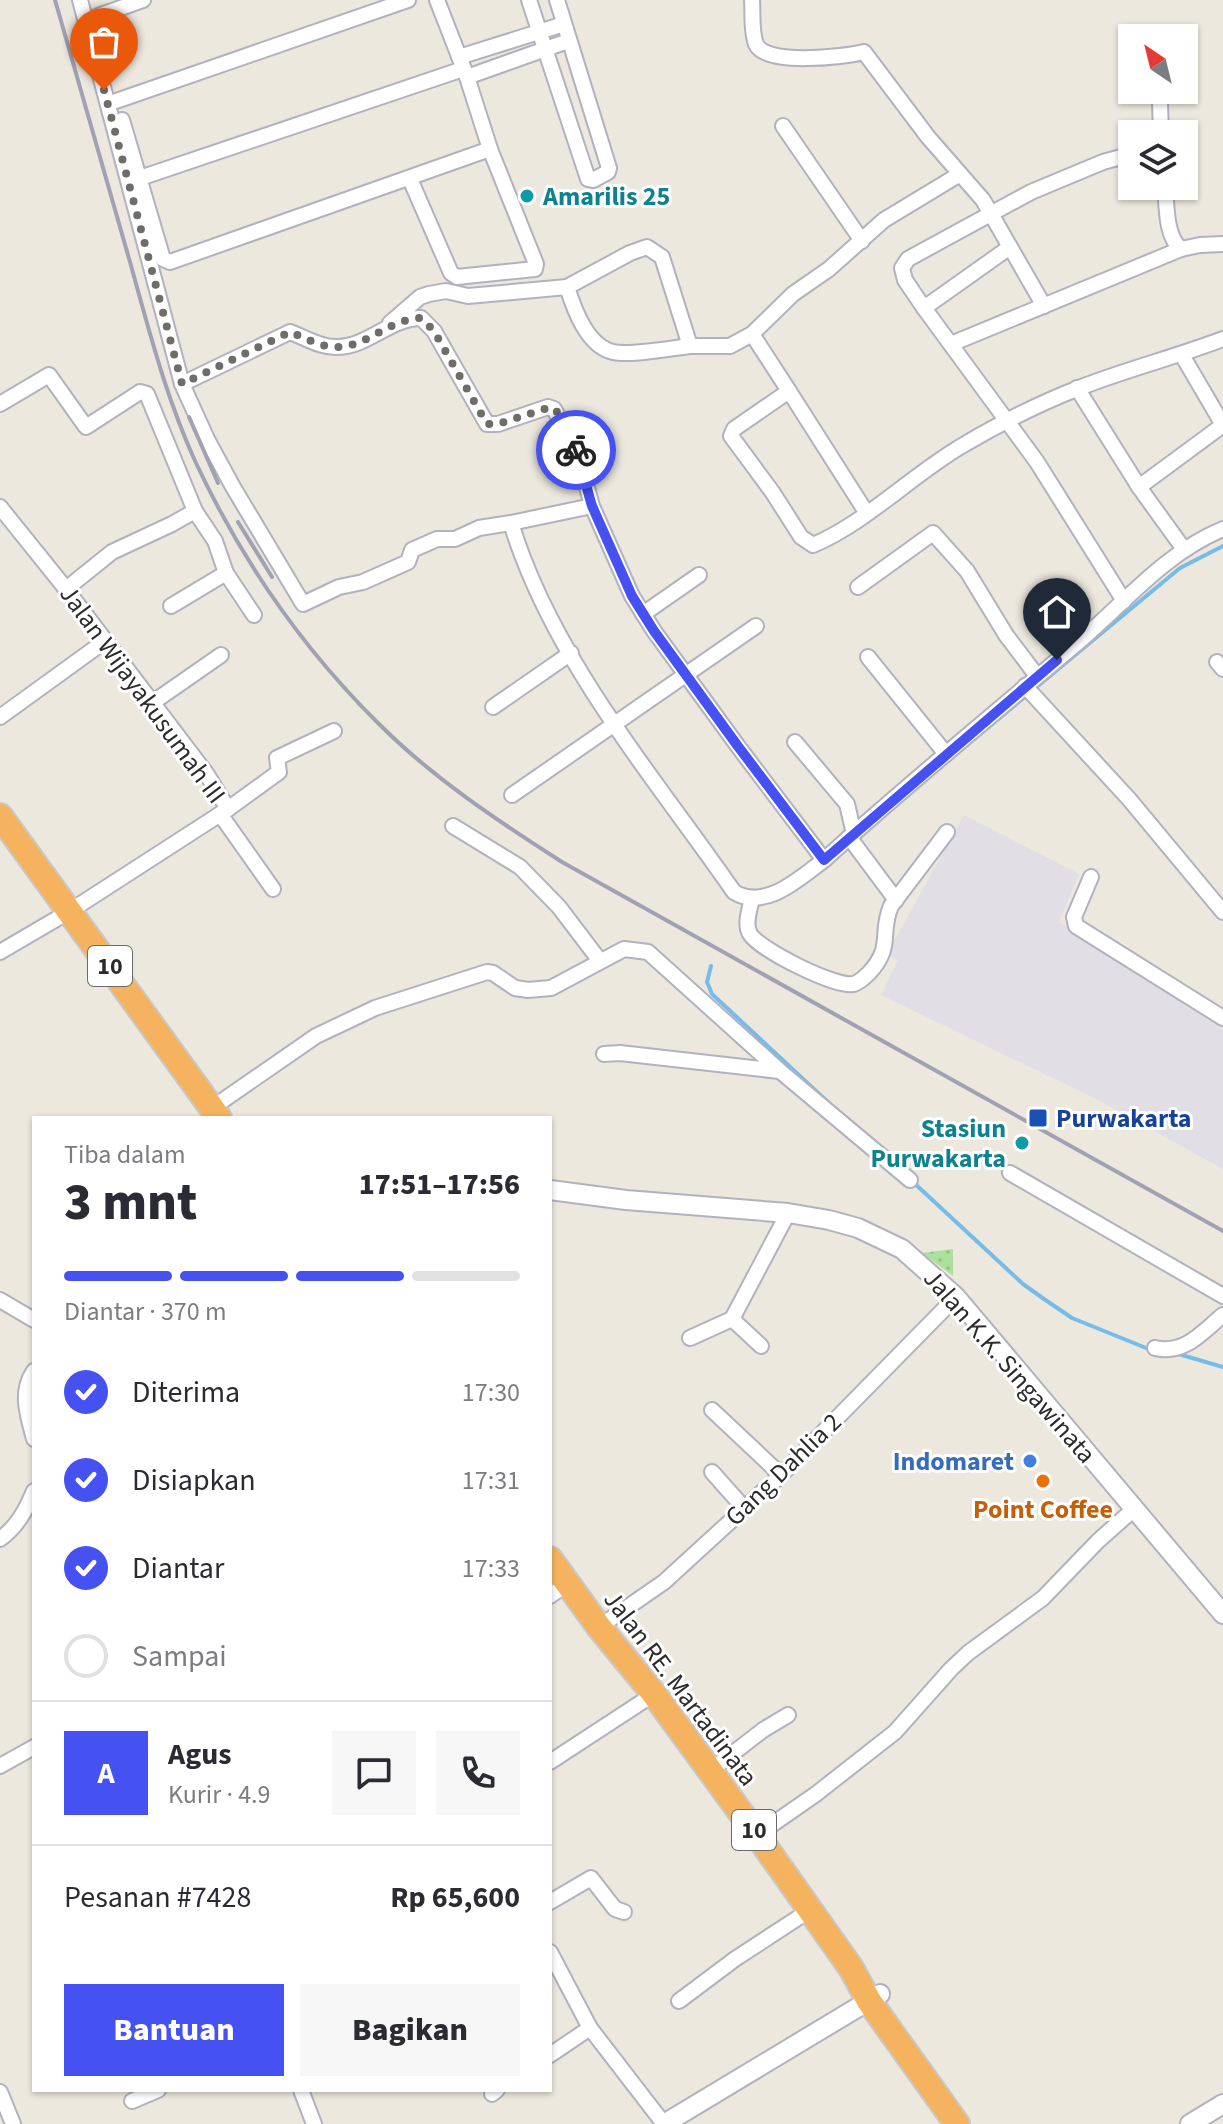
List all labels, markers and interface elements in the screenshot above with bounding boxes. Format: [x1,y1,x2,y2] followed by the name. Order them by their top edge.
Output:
[70,8,138,90] pin
[82,20,126,64] icon: bag
[1118,24,1198,104] north arrow
[1118,24,1198,200] map controls
[1118,120,1198,200] button: layers
[542,178,670,215] place label: Amarilis 25
[518,187,536,205] marker: Amarilis 25
[536,410,616,490] courier
[554,428,598,472] icon: bike
[51,577,235,811] street label: Jalan Wijayakusumah III
[1023,578,1091,660] pin
[1035,590,1079,634] icon: home
[88,946,132,986] road number: 10
[1056,1100,1192,1137] place label: Purwakarta
[1027,1107,1049,1129] marker: Purwakarta
[870,1110,1006,1177] place label: Stasiun Purwakarta
[1013,1134,1031,1152] marker: Stasiun Purwakarta
[64,1136,185,1173] text: Tiba dalam
[359,1163,520,1206] text: 17:51–17:56
[64,1166,197,1240] text: 3 mnt
[915,1261,1105,1472] street label: Jalan K.K. Singawinata
[64,1293,226,1330] text: Diantar · 370 m
[64,1370,108,1414] icon: check
[132,1371,240,1414] text: Diterima
[462,1374,520,1411] text: 17:30
[717,1404,850,1534] street label: Gang Dahlia 2
[893,1443,1014,1480] place label: Indomaret
[1021,1452,1039,1470] marker: Indomaret
[64,1458,108,1502] icon: check
[132,1459,256,1502] text: Disiapkan
[462,1462,520,1499] text: 17:31
[1034,1472,1052,1490] marker: Point Coffee
[973,1491,1113,1528] place label: Point Coffee
[64,1546,108,1590] icon: check
[132,1547,224,1590] text: Diantar
[462,1550,520,1587] text: 17:33
[595,1583,767,1794] street label: Jalan RE. Martadinata
[132,1635,227,1678] text: Sampai
[332,1731,416,1815] button: chat
[436,1731,520,1815] button: phone
[168,1733,232,1776] text: Agus
[97,1752,115,1795] text: A
[168,1776,270,1813] text: Kurir · 4.9
[732,1810,776,1850] road number: 10
[64,1876,251,1919] text: Pesanan #7428
[390,1876,520,1919] text: Rp 65,600
[64,1984,284,2076] button: Bantuan
[300,1984,520,2076] button: Bagikan

